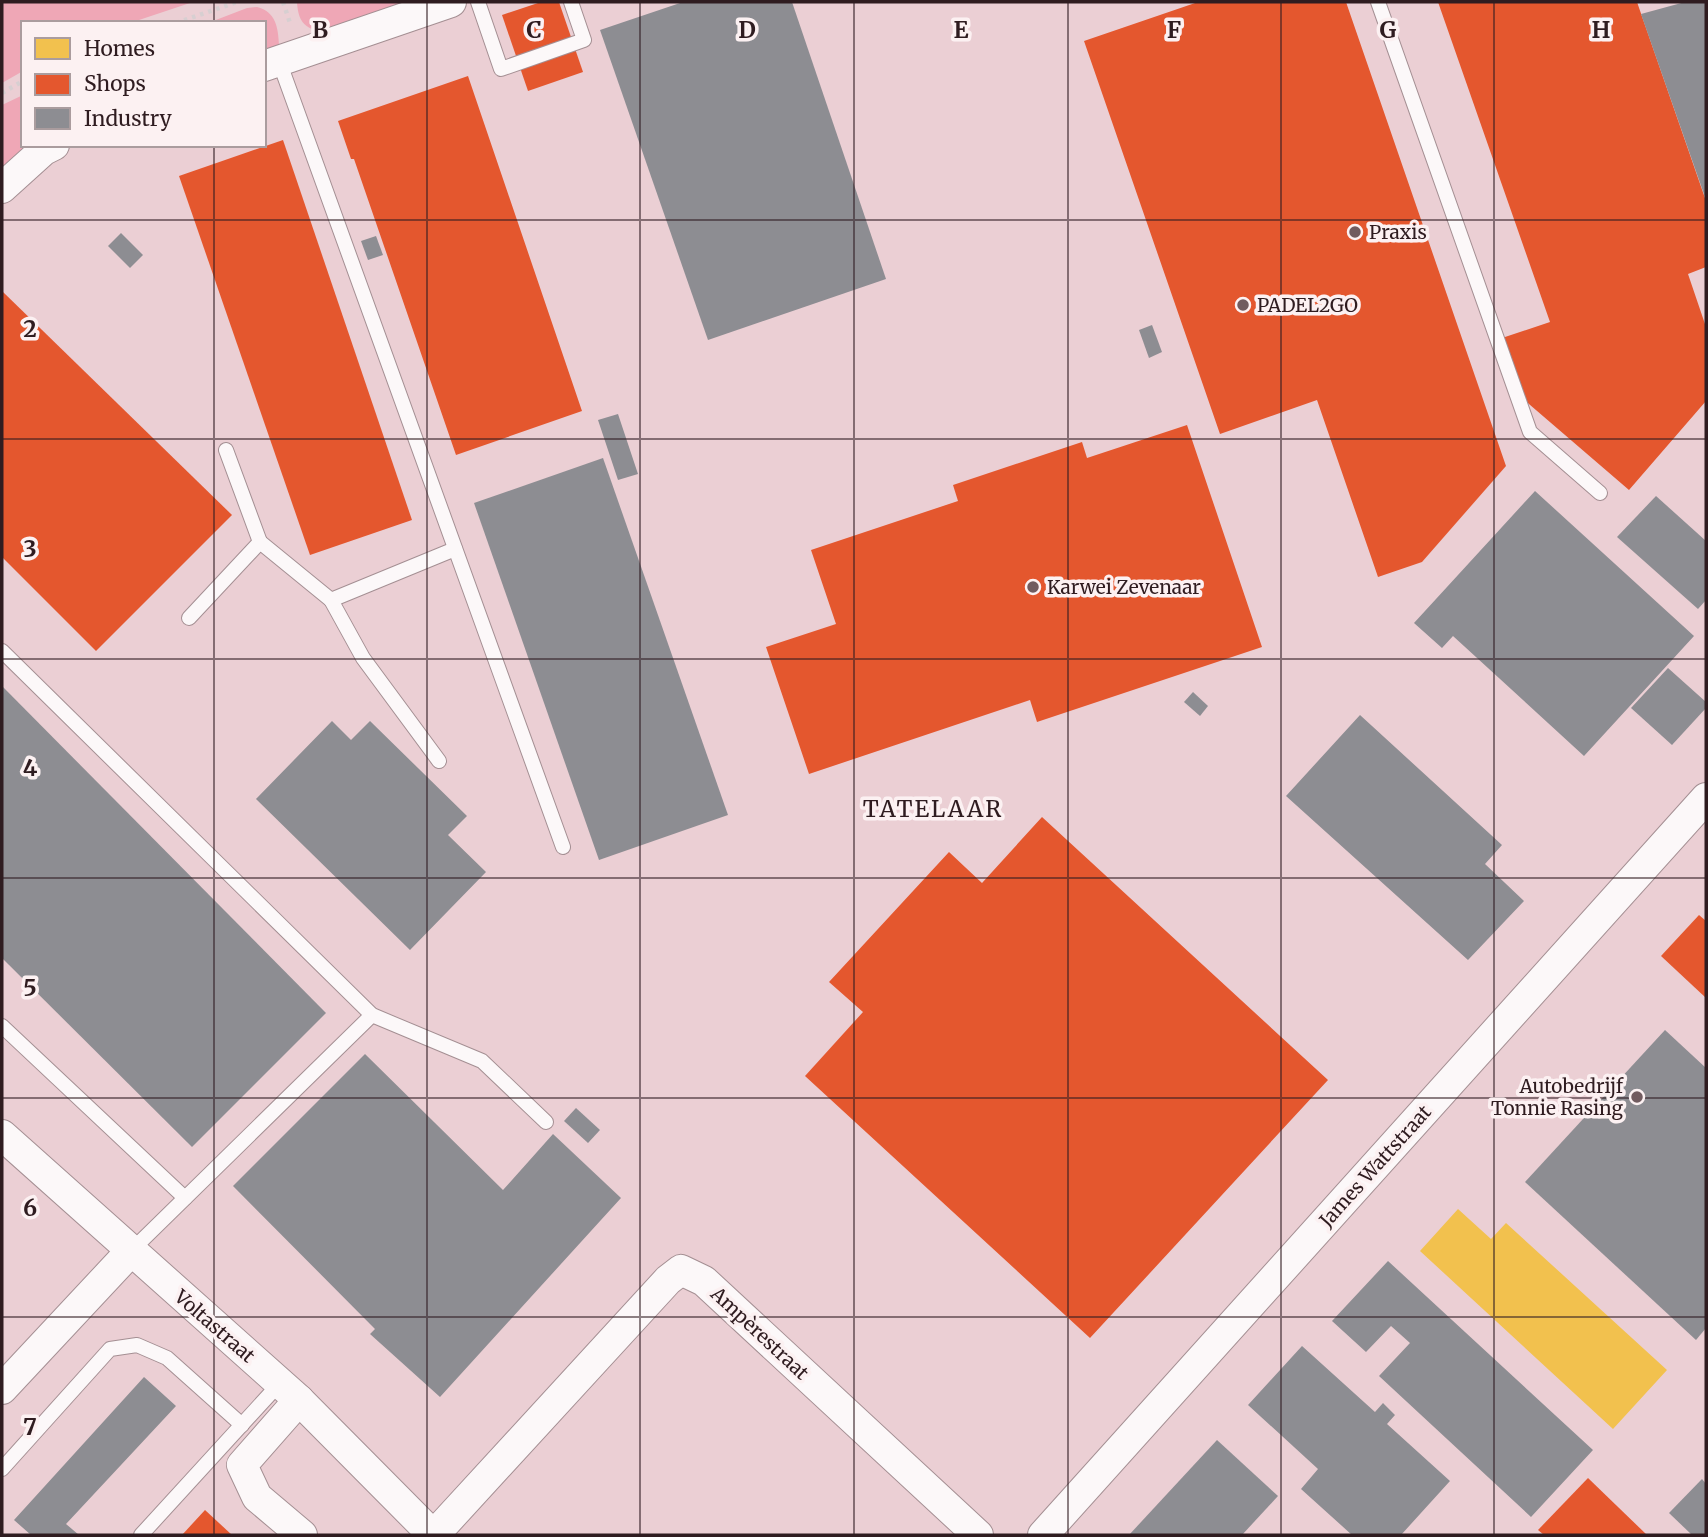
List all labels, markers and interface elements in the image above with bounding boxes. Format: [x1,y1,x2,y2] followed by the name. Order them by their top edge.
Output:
[312,15,328,44] text: B
[526,15,542,44] text: C
[738,15,756,44] text: D
[953,15,969,44] text: E
[1167,15,1181,44] text: F
[1380,15,1397,44] text: G
[1592,15,1611,44] text: H
[21,21,266,147] legend
[84,35,155,62] text: Homes
[84,70,146,97] text: Shops
[84,105,173,132] text: Industry
[1369,220,1427,244] place label: Praxis
[1347,224,1363,240] marker: Praxis
[1257,293,1358,317] place label: PADEL2GO
[1235,297,1251,313] marker: PADEL2GO
[23,314,37,343] text: 2
[23,534,37,563] text: 3
[1047,575,1201,599] place label: Karwei Zevenaar
[1025,579,1041,595] marker: Karwei Zevenaar
[23,753,38,782] text: 4
[863,794,1003,823] district label: TATELAAR
[23,973,37,1002] text: 5
[1491,1074,1624,1120] place label: Autobedrijf Tonnie Rasing
[1629,1089,1645,1105] marker: Autobedrijf Tonnie Rasing
[1313,1100,1436,1233] street label: James Wattstraat
[23,1193,37,1222] text: 6
[705,1281,814,1385] street label: Ampèrestraat
[169,1284,261,1368] street label: Voltastraat
[23,1412,37,1441] text: 7

